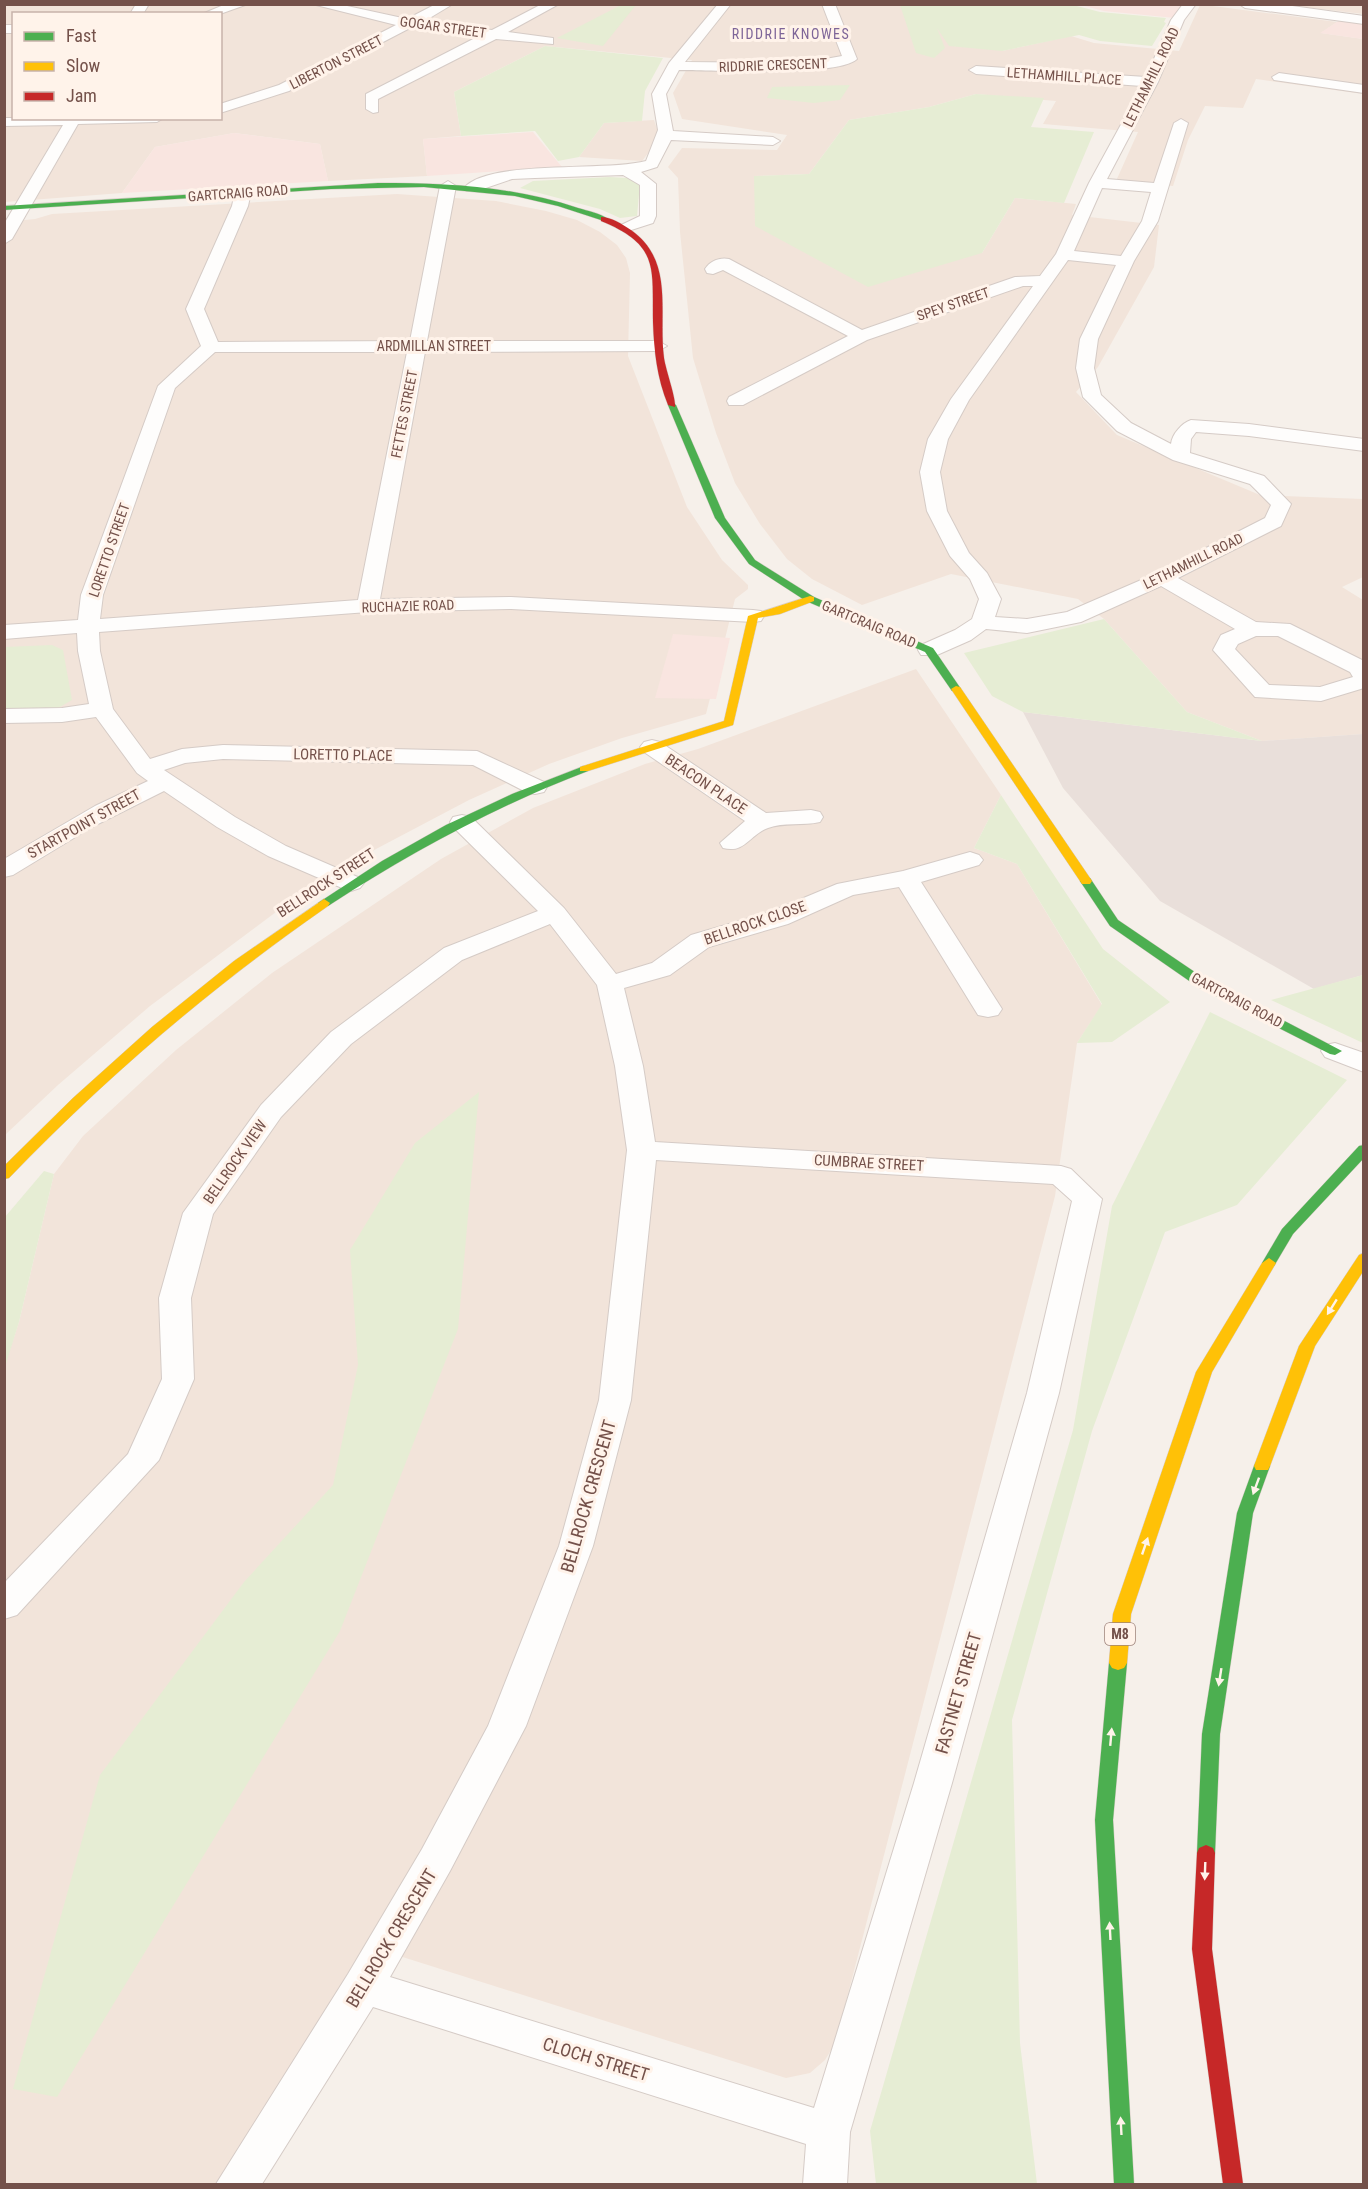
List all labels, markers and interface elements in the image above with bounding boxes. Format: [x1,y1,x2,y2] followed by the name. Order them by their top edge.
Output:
[12,12,222,120] legend
[399,13,487,41] street label: GOGAR STREET
[66,25,97,46] text: Fast
[1120,25,1182,129] street label: LETHAMHILL ROAD
[732,26,850,42] district label: RIDDRIE KNOWES
[287,32,385,92] street label: LIBERTON STREET
[66,55,101,76] text: Slow
[719,55,827,75] street label: RIDDRIE CRESCENT
[1006,64,1122,88] street label: LETHAMHILL PLACE
[66,85,97,106] text: Jam
[187,182,289,204] street label: GARTCRAIG ROAD
[915,284,991,324] street label: SPEY STREET
[377,338,491,354] street label: ARDMILLAN STREET
[388,369,420,459] street label: FETTES STREET
[85,501,133,599] street label: LORETTO STREET
[1141,530,1245,592] street label: LETHAMHILL ROAD
[361,596,455,616] street label: RUCHAZIE ROAD
[820,597,918,651] street label: GARTCRAIG ROAD
[293,745,393,765] street label: LORETTO PLACE
[662,750,750,818] street label: BEACON PLACE
[24,785,144,863] street label: STARTPOINT STREET
[274,844,379,921] street label: BELLROCK STREET
[702,897,808,949] street label: BELLROCK CLOSE
[1189,969,1285,1031] street label: GARTCRAIG ROAD
[200,1116,271,1207] street label: BELLROCK VIEW
[813,1151,925,1175] street label: CUMBRAE STREET
[1327,1299,1338,1315] one-way arrow
[556,1417,620,1575] street label: BELLROCK CRESCENT
[1250,1477,1260,1495] one-way arrow
[1141,1537,1150,1555] one-way arrow
[1105,1623,1135,1645] road number: M8
[931,1630,985,1756] street label: FASTNET STREET
[1215,1667,1224,1686] one-way arrow
[1106,1727,1116,1746] one-way arrow
[1200,1861,1210,1880] one-way arrow
[341,1865,441,2011] street label: BELLROCK CRESCENT
[1106,1922,1115,1941] one-way arrow
[540,2033,652,2085] street label: CLOCH STREET
[1116,2117,1125,2136] one-way arrow

